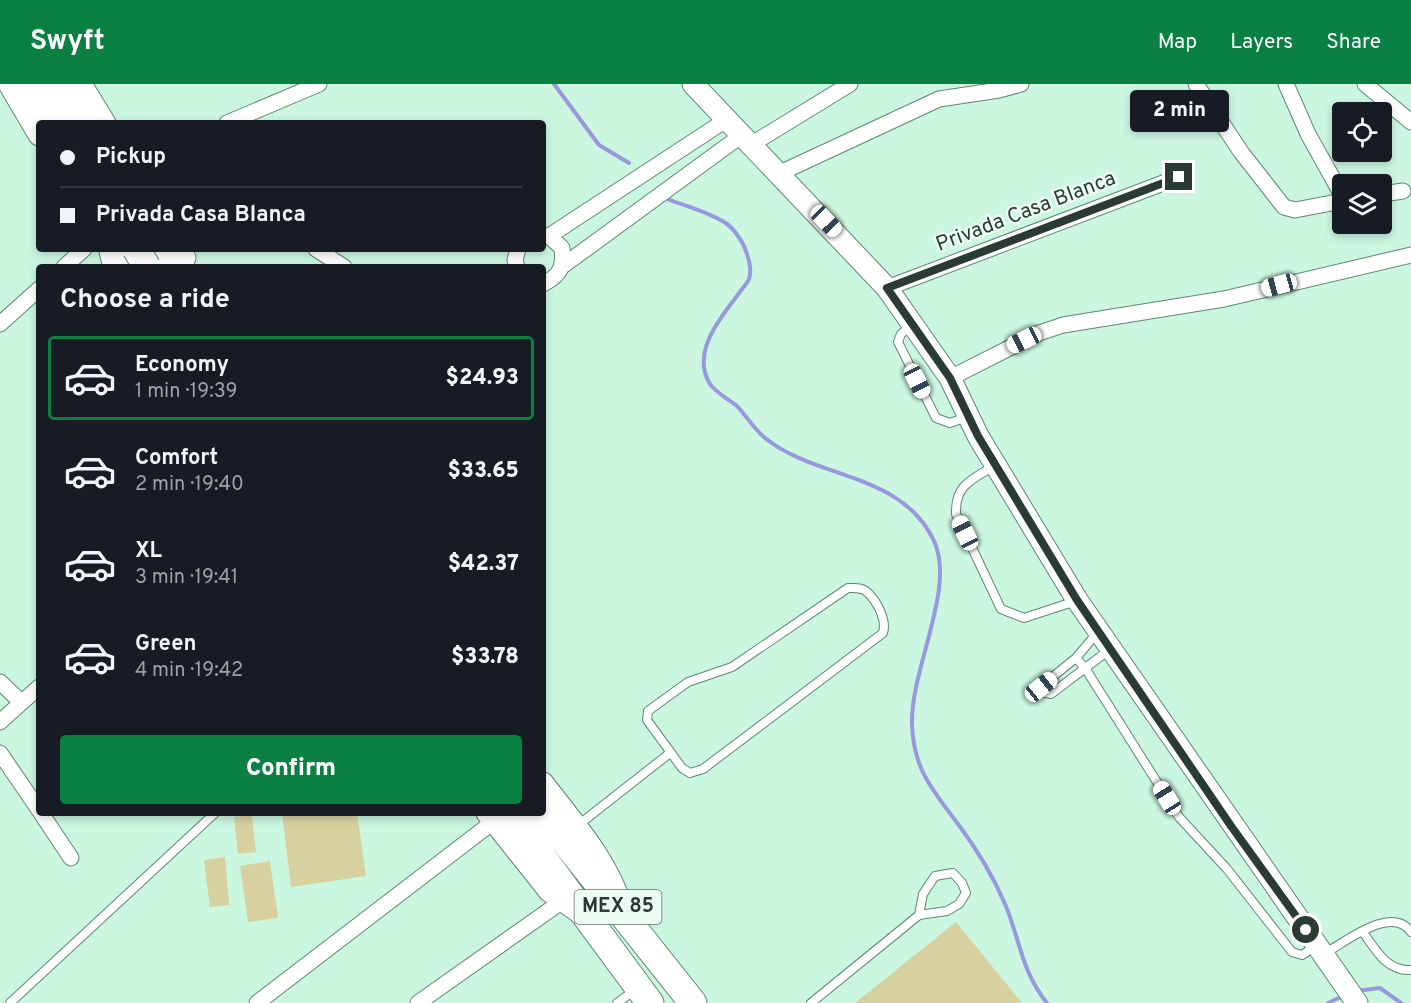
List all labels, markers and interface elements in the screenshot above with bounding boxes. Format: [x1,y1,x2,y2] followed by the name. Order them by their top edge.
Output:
[30,24,105,60] text: Swyft
[1158,29,1197,56] text: Map
[1230,29,1293,56] text: Layers
[1326,29,1381,56] text: Share
[1130,90,1228,132] callout: 2 min
[1153,98,1206,124] text: 2 min
[1332,102,1392,234] map controls
[1332,102,1392,162] button: locate
[96,144,166,171] text: Pickup
[1165,163,1192,190] route end
[932,165,1120,259] street label: Privada Casa Blanca
[1332,174,1392,234] button: layers
[96,202,306,229] text: Privada Casa Blanca
[807,202,845,240] car
[1259,272,1299,298] car
[60,283,230,317] text: Choose a ride
[1004,324,1044,356] car
[63,351,117,405] icon: car
[135,352,229,379] text: Economy
[901,361,933,401] car
[446,365,519,392] text: $24.93
[135,379,237,405] text: 1 min · 19:39
[63,444,117,498] icon: car
[135,445,218,472] text: Comfort
[447,458,519,485] text: $33.65
[135,472,244,498] text: 2 min · 19:40
[949,513,981,553] car
[63,537,117,591] icon: car
[135,538,162,565] text: XL
[448,551,519,578] text: $42.37
[135,565,238,591] text: 3 min · 19:41
[63,630,117,684] icon: car
[135,631,197,658] text: Green
[451,644,519,671] text: $33.78
[135,658,243,684] text: 4 min · 19:42
[1021,669,1061,705] car
[60,735,522,804] button: Confirm
[1150,778,1184,818] car
[574,890,662,924] road number: MEX 85
[1292,916,1319,943] route start

